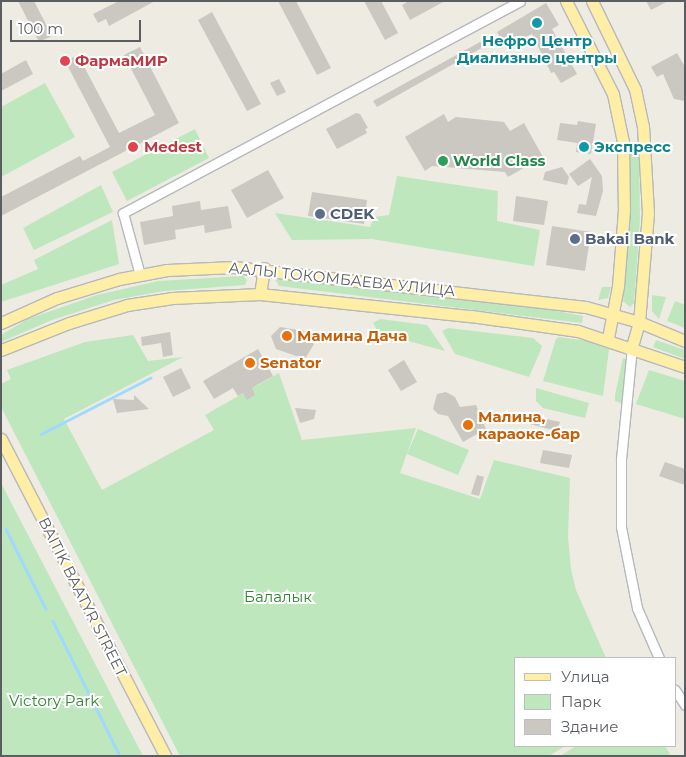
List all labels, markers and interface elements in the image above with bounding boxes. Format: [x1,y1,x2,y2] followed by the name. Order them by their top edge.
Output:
[12,10,144,42] scale bar
[531,17,543,29] marker: Нефро Центр Диализные центры
[18,19,63,38] text: 100 m
[457,31,617,66] place label: Нефро Центр Диализные центры
[75,52,168,70] place label: ФармаМИР
[59,55,71,67] marker: ФармаМИР
[144,138,202,156] place label: Medest
[594,138,671,156] place label: Экспресс
[126,140,140,154] marker: Medest
[578,141,590,153] marker: Экспресс
[453,152,546,170] place label: World Class
[437,155,449,167] marker: World Class
[330,205,374,223] place label: CDEK
[314,208,326,220] marker: CDEK
[585,230,674,248] place label: Bakai Bank
[569,233,581,245] marker: Bakai Bank
[228,258,456,300] street label: ААЛЫ ТОКОМБАЕВА УЛИЦА
[297,327,407,345] place label: Мамина Дача
[281,330,293,342] marker: Мамина Дача
[260,354,321,372] place label: Senator
[244,357,256,369] marker: Senator
[478,407,580,442] place label: Малина, караоке-бар
[462,419,474,431] marker: Малина, караоке-бар
[35,514,131,680] street label: BAITIK BAATYR STREET
[244,588,312,606] park label: Балалык
[514,657,676,747] legend
[561,667,609,686] text: Улица
[9,692,99,710] park label: Victory Park
[561,692,601,711] text: Парк
[561,717,619,736] text: Здание

